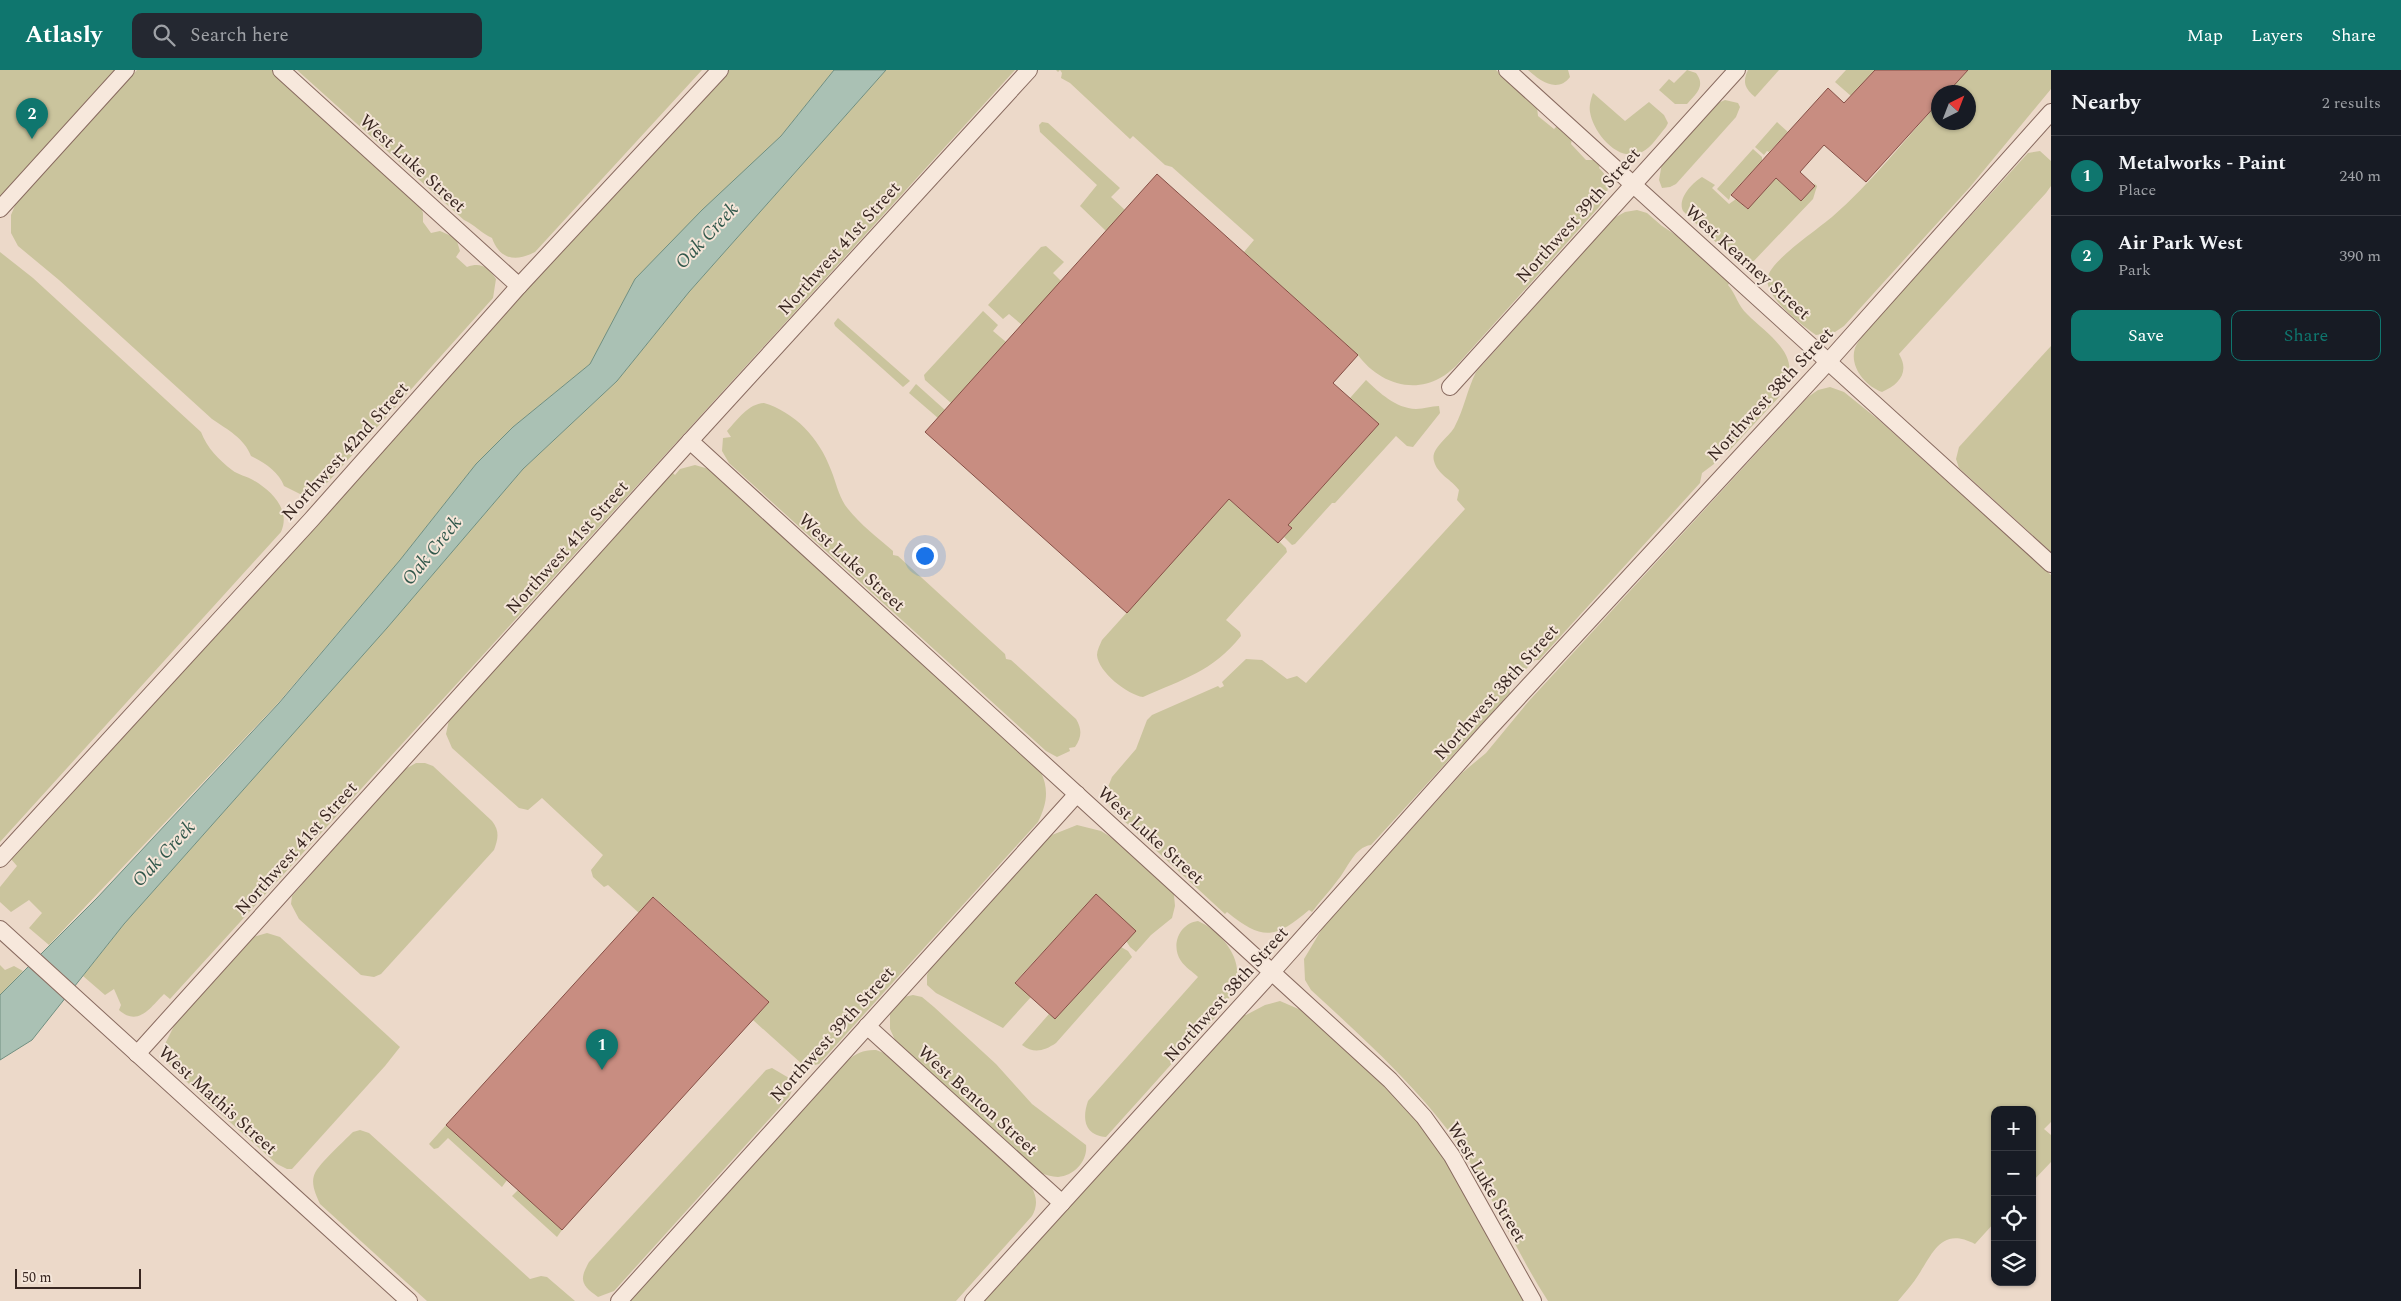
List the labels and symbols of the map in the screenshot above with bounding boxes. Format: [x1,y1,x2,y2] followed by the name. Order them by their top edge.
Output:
[1931,85,1976,130] north arrow
[16,98,48,139] pin: 2
[353,108,472,219] street label: West Luke Street
[1510,141,1647,289] street label: Northwest 39th Street
[772,175,907,321] street label: Northwest 41st Street
[668,196,746,276] water label: Oak Creek
[1679,198,1817,326] street label: West Kearney Street
[1701,321,1840,468] street label: Northwest 38th Street
[275,376,415,527] street label: Northwest 42nd Street
[500,474,635,620] street label: Northwest 41st Street
[792,507,911,618] street label: West Luke Street
[395,510,469,592] water label: Oak Creek
[912,543,938,569] your location
[1428,618,1565,766] street label: Northwest 38th Street
[229,775,364,921] street label: Northwest 41st Street
[1091,780,1210,891] street label: West Luke Street
[125,814,203,894] water label: Oak Creek
[1158,920,1295,1068] street label: Northwest 38th Street
[764,960,901,1108] street label: Northwest 39th Street
[586,1029,618,1070] pin: 1
[152,1039,283,1161] street label: West Mathis Street
[911,1039,1044,1162] street label: West Benton Street
[1440,1117,1533,1248] street label: West Luke Street
[15,1266,141,1289] scale bar

